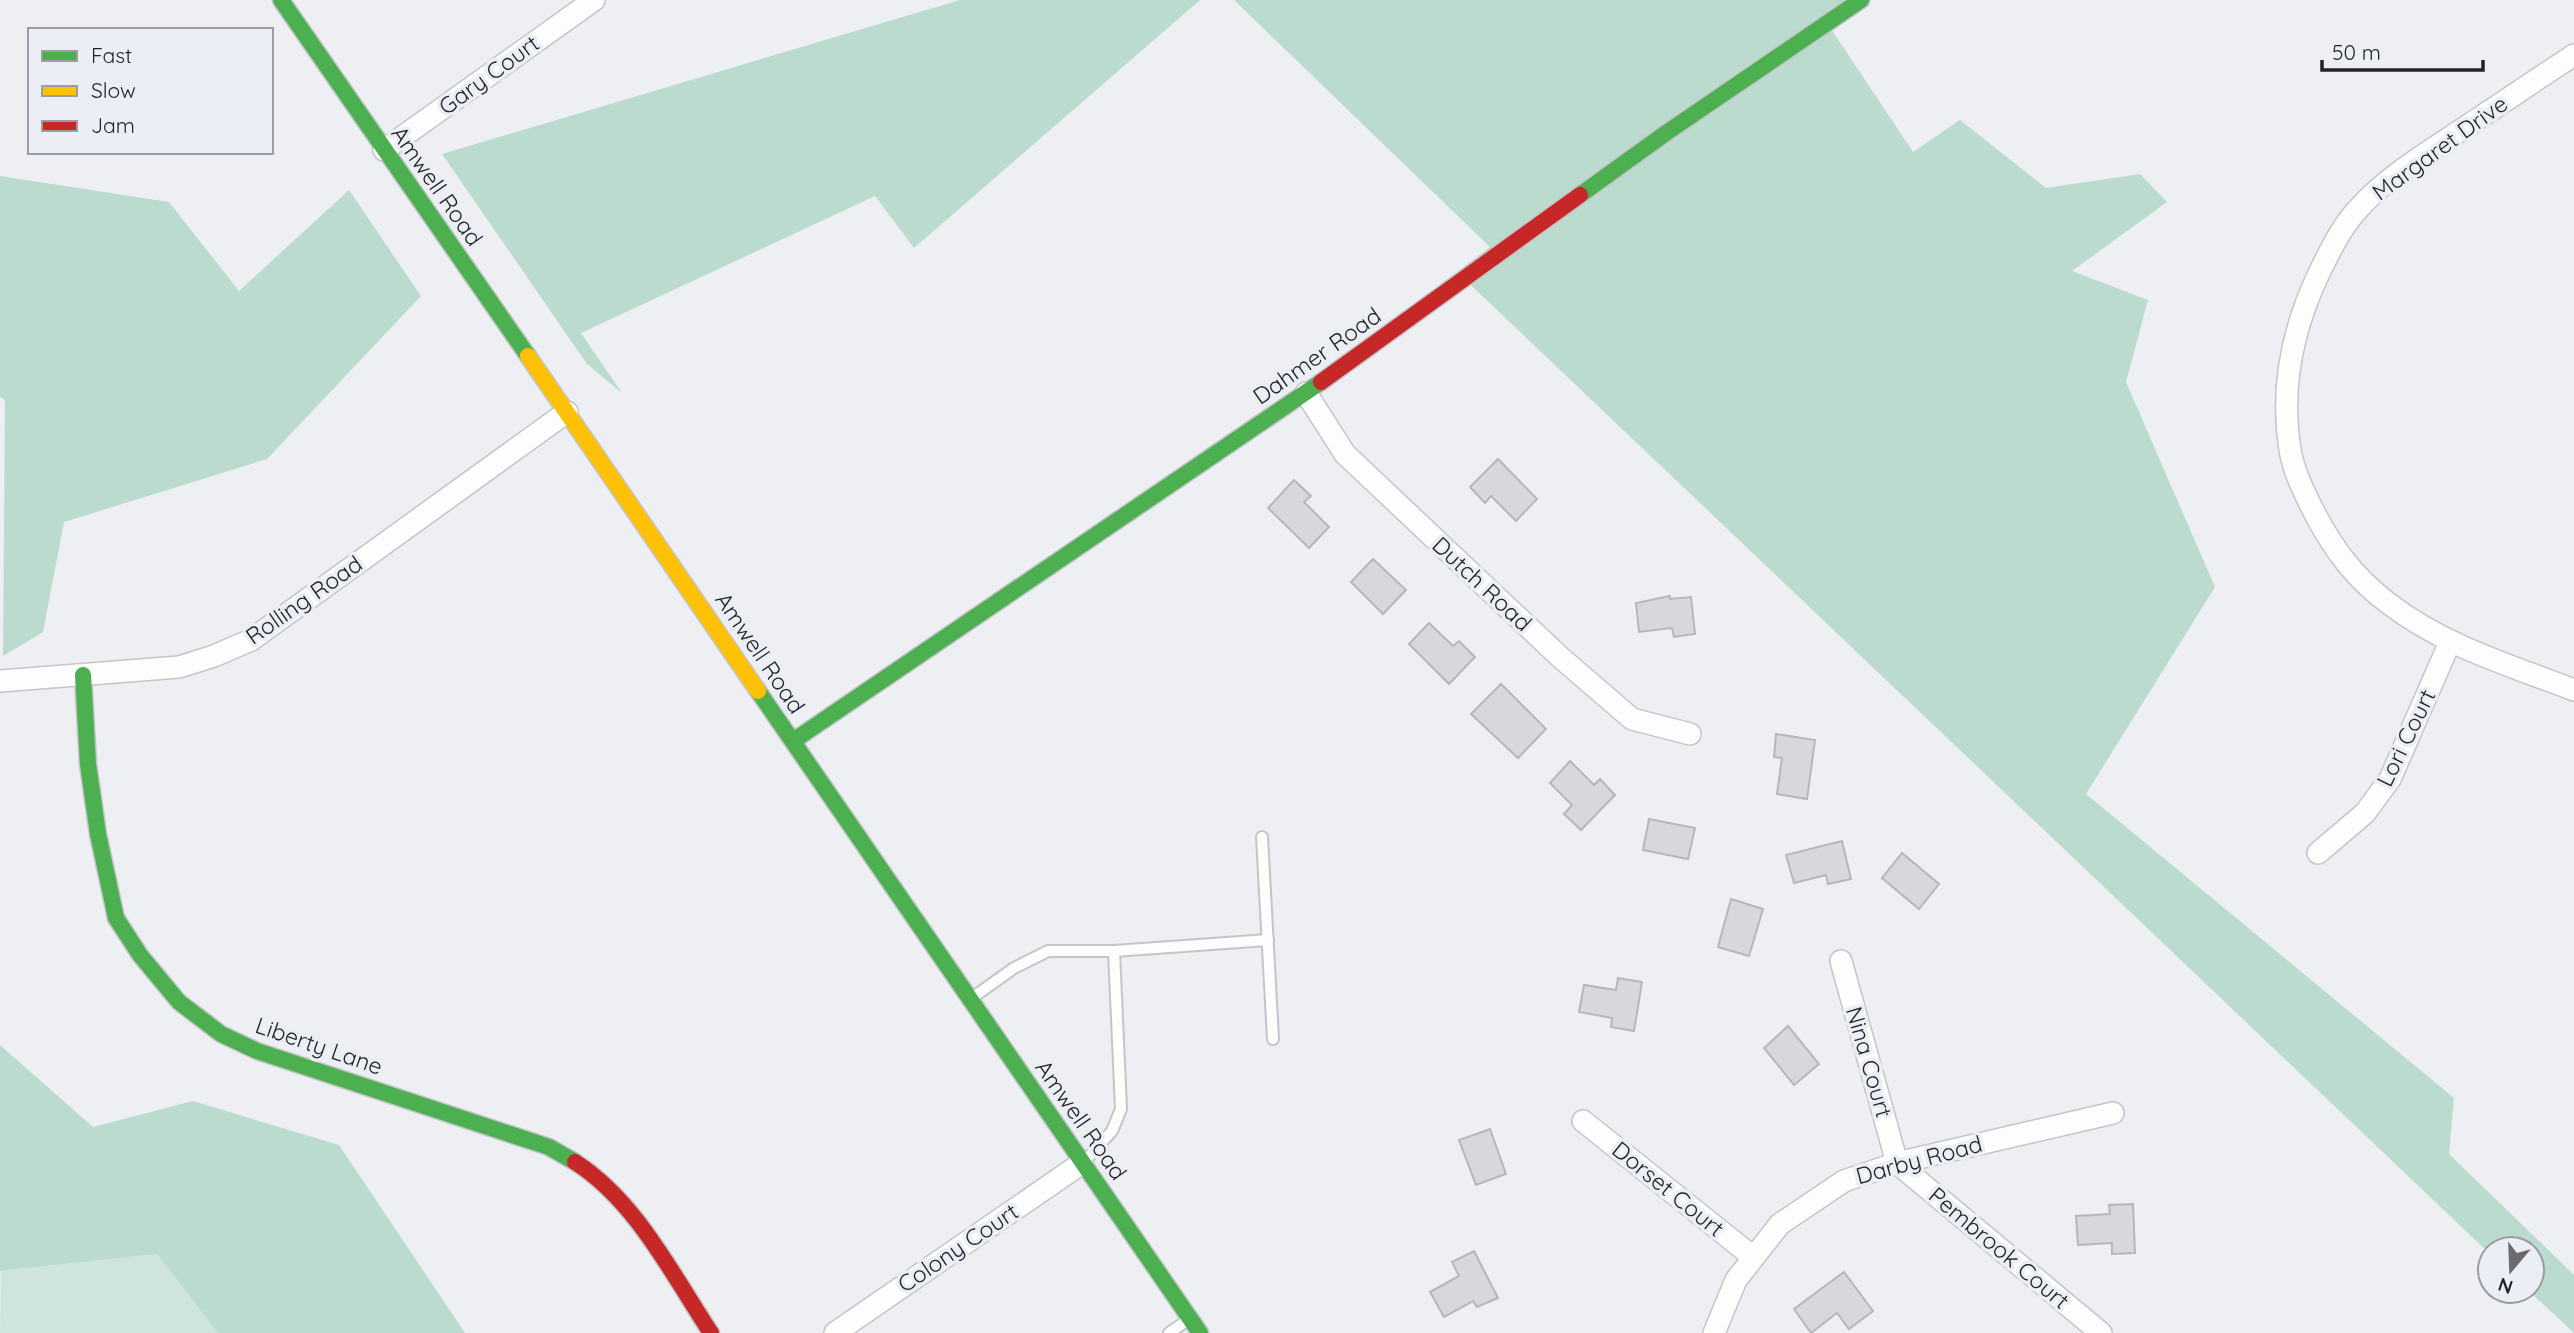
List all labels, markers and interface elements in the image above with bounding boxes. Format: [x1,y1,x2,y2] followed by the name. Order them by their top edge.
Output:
[28,28,273,154] legend
[433,28,545,121] street label: Gary Court
[2322,28,2483,72] scale bar
[2332,39,2381,65] text: 50 m
[91,42,132,68] text: Fast
[91,77,136,103] text: Slow
[2366,89,2513,206] street label: Margaret Drive
[91,112,135,138] text: Jam
[385,120,489,251] street label: Amwell Road
[1247,301,1386,410] street label: Dahmer Road
[1427,530,1538,637] street label: Dutch Road
[240,549,368,650] street label: Rolling Road
[709,587,812,719] street label: Amwell Road
[2370,684,2442,791] street label: Lori Court
[1840,1003,1899,1121] street label: Nina Court
[252,1010,387,1081] street label: Liberty Lane
[1029,1054,1133,1185] street label: Amwell Road
[1852,1129,1985,1190] street label: Darby Road
[1606,1135,1730,1243] street label: Dorset Court
[1923,1180,2076,1315] street label: Pembrook Court
[892,1197,1024,1298] street label: Colony Court
[2476,1235,2546,1305] north arrow
[2495,1272,2516,1300] text: N

